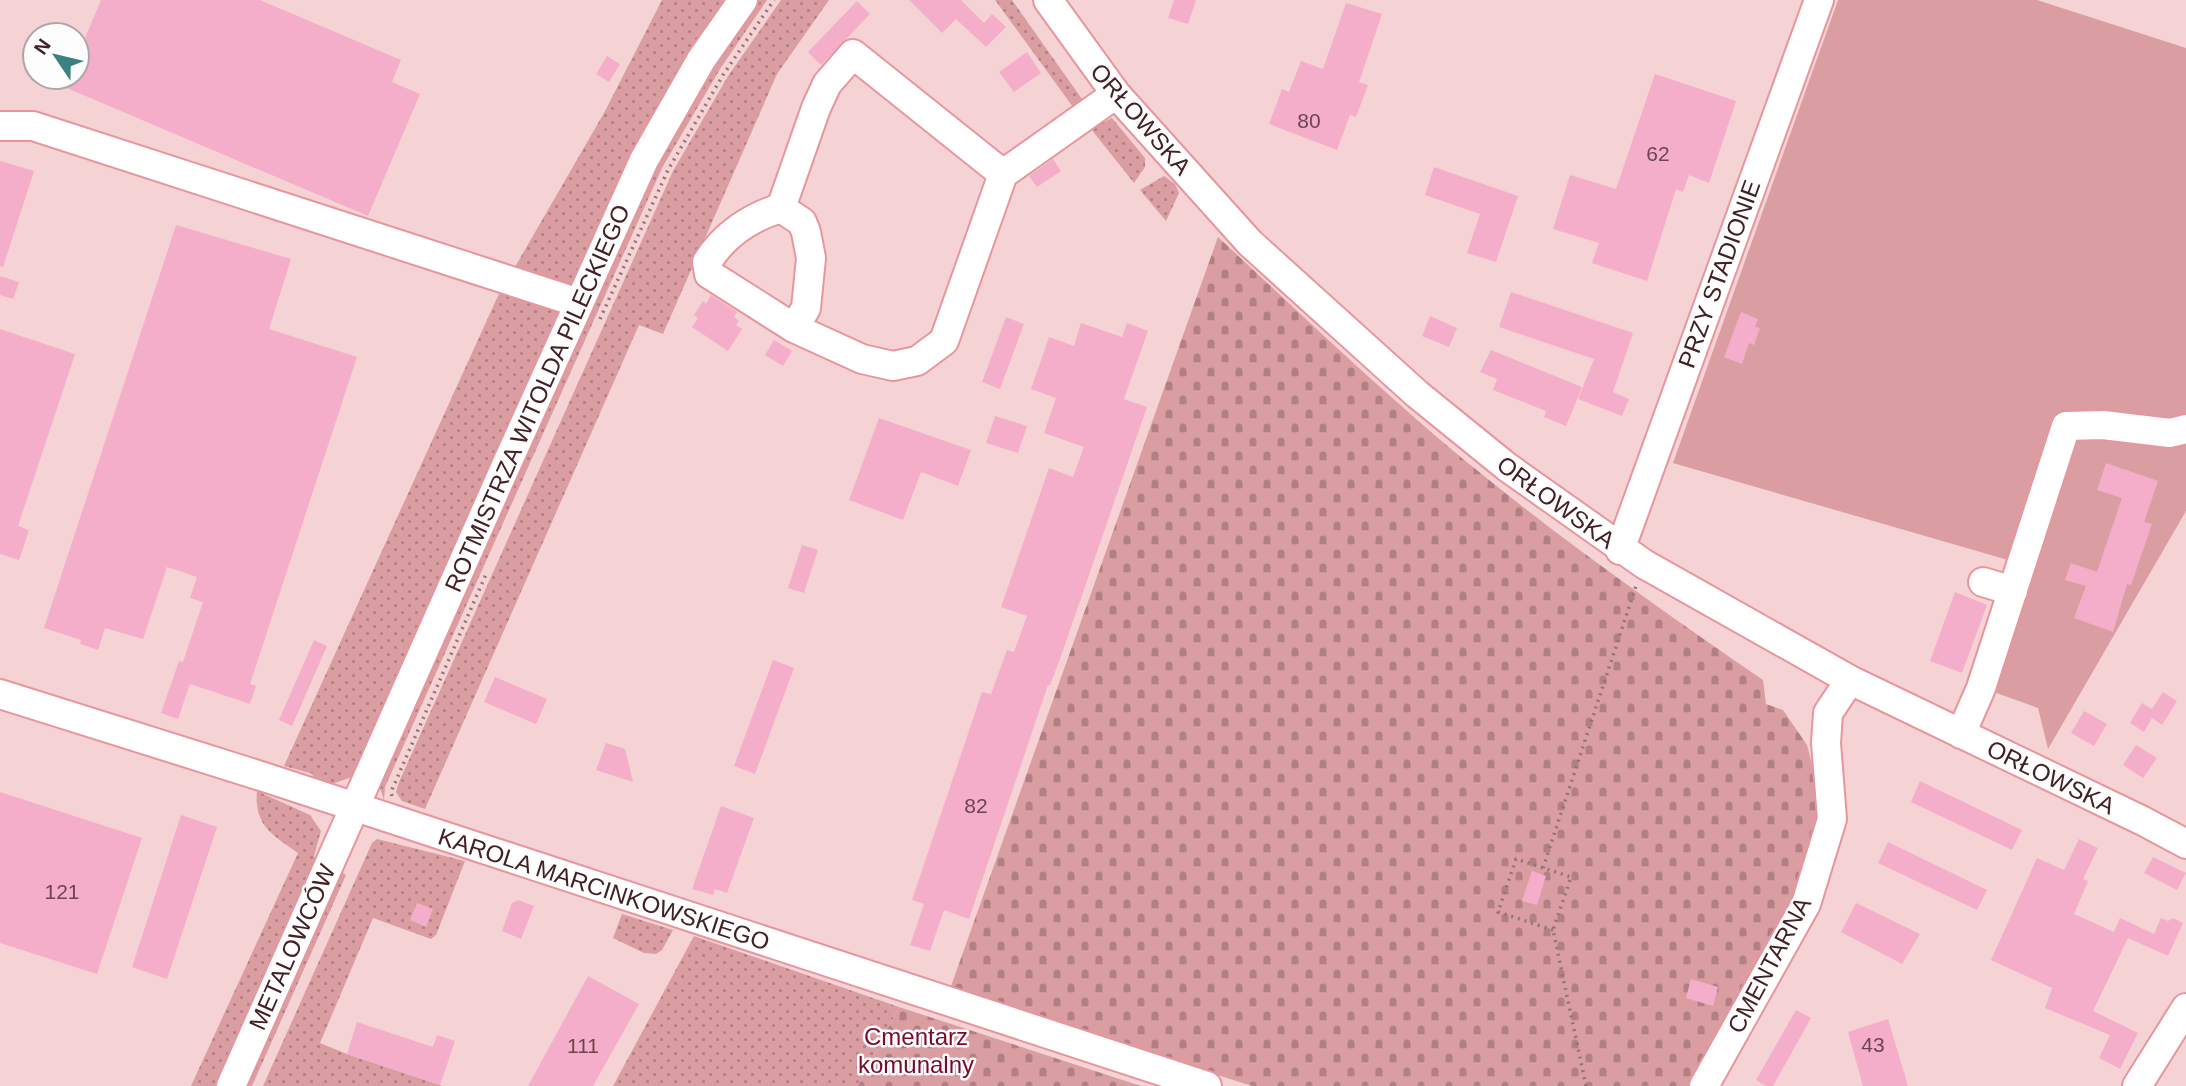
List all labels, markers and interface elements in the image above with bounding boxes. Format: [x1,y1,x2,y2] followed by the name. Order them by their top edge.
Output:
[21,21,91,91] north arrow
[30,35,55,58] text: N
[1085,58,1197,180] street label: ORŁOWSKA
[1297,109,1321,132] house number: 80
[1646,142,1670,165] house number: 62
[1672,176,1766,372] street label: PRZY STADIONIE
[439,200,635,596] street label: ROTMISTRZA WITOLDA PILECKIEGO
[1492,450,1620,554] street label: ORŁOWSKA
[1983,734,2119,820] street label: ORŁOWSKA
[964,794,988,817] house number: 82
[435,823,773,955] street label: KAROLA MARCINKOWSKIEGO
[243,860,341,1034] street label: METALOWCÓW
[44,880,80,903] house number: 121
[1722,892,1816,1038] street label: CMENTARNA
[858,1023,974,1078] park label: Cmentarz komunalny
[1861,1033,1885,1056] house number: 43
[567,1034,599,1057] house number: 111

